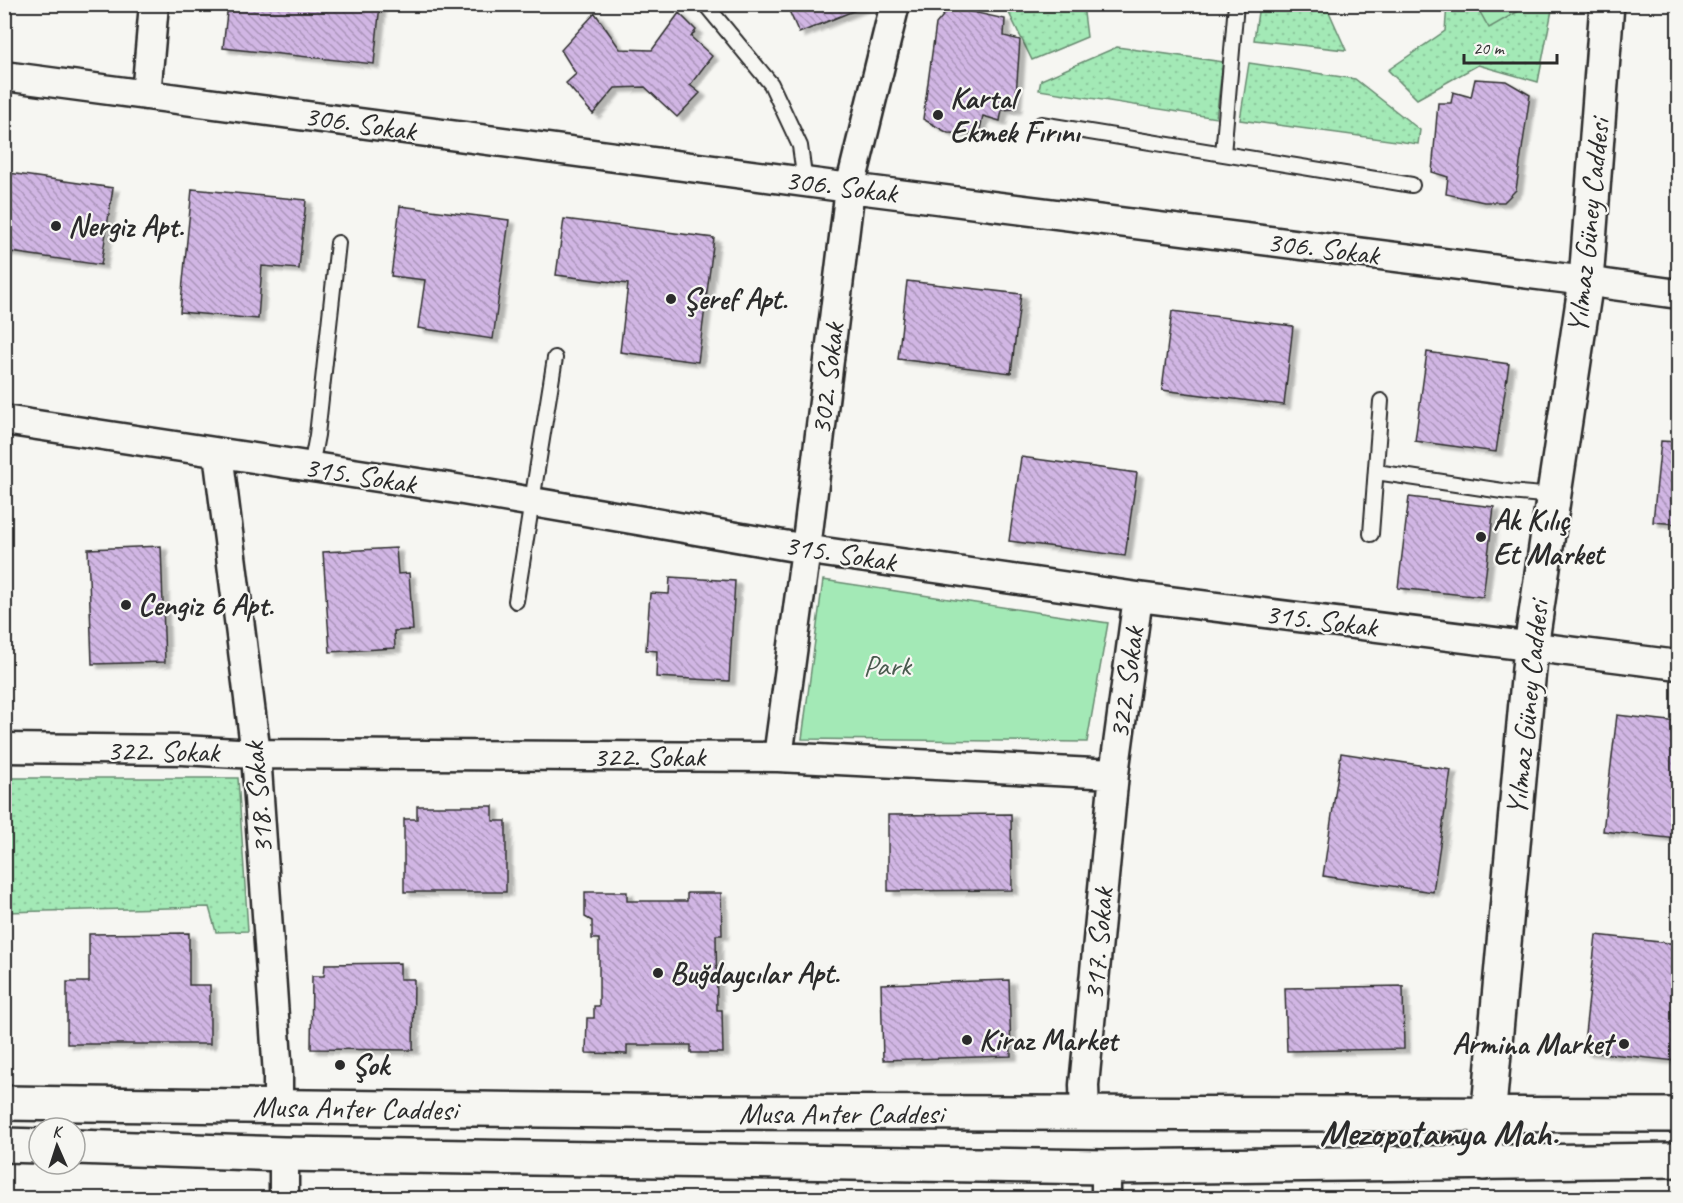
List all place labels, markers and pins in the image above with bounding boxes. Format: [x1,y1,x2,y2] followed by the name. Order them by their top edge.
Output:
[950,79,1082,151] place label: Kartal Ekmek Fırını
[931,108,945,122] marker: Kartal Ekmek Fırını
[68,207,185,245] place label: Nergiz Apt.
[49,219,63,233] marker: Nergiz Apt.
[683,280,788,318] place label: Şeref Apt.
[664,292,678,306] marker: Şeref Apt.
[1493,501,1606,573] place label: Ak Kılıç Et Market
[1474,530,1488,544] marker: Ak Kılıç Et Market
[138,586,275,624] place label: Cengiz 6 Apt.
[119,598,133,612] marker: Cengiz 6 Apt.
[670,954,841,993] place label: Buğdaycılar Apt.
[651,966,665,980] marker: Buğdaycılar Apt.
[979,1021,1120,1059] place label: Kiraz Market
[1452,1025,1617,1063] place label: Armina Market
[960,1033,974,1047] marker: Kiraz Market
[1617,1037,1631,1051] marker: Armina Market
[352,1046,391,1084] place label: Şok
[333,1058,347,1072] marker: Şok

